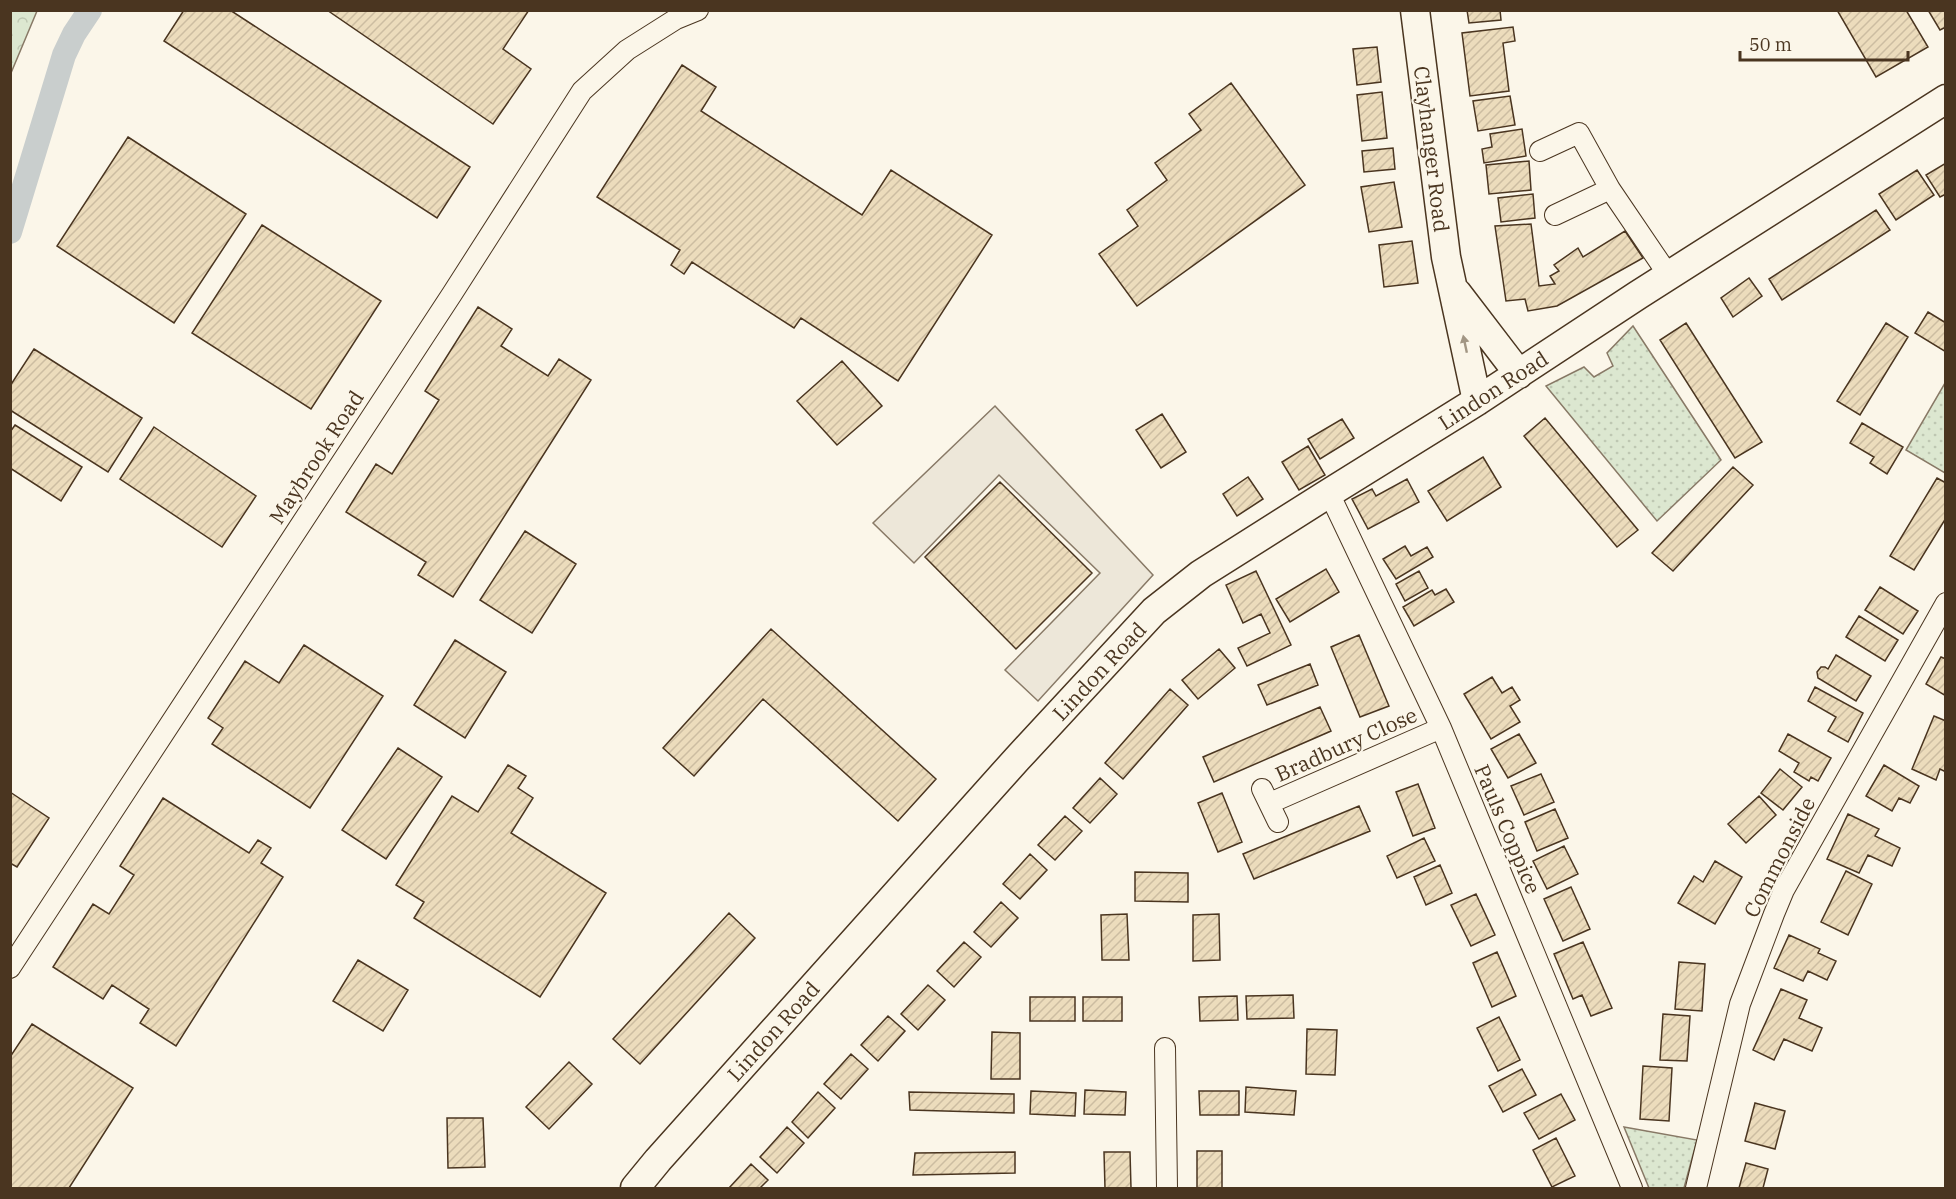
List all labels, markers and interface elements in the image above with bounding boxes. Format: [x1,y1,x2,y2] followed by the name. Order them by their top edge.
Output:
[1740,24,1908,62] scale bar
[1749,33,1792,56] text: 50 m
[1408,64,1456,234] street label: Clayhanger Road
[1460,335,1469,354] one-way arrow
[1433,344,1553,436] street label: Lindon Road
[262,385,370,529] street label: Maybrook Road
[1046,615,1152,726] street label: Lindon Road
[1271,700,1421,788] street label: Bradbury Close
[1468,760,1548,898] street label: Pauls Coppice
[1737,792,1821,922] street label: Commonside
[721,975,826,1087] street label: Lindon Road

